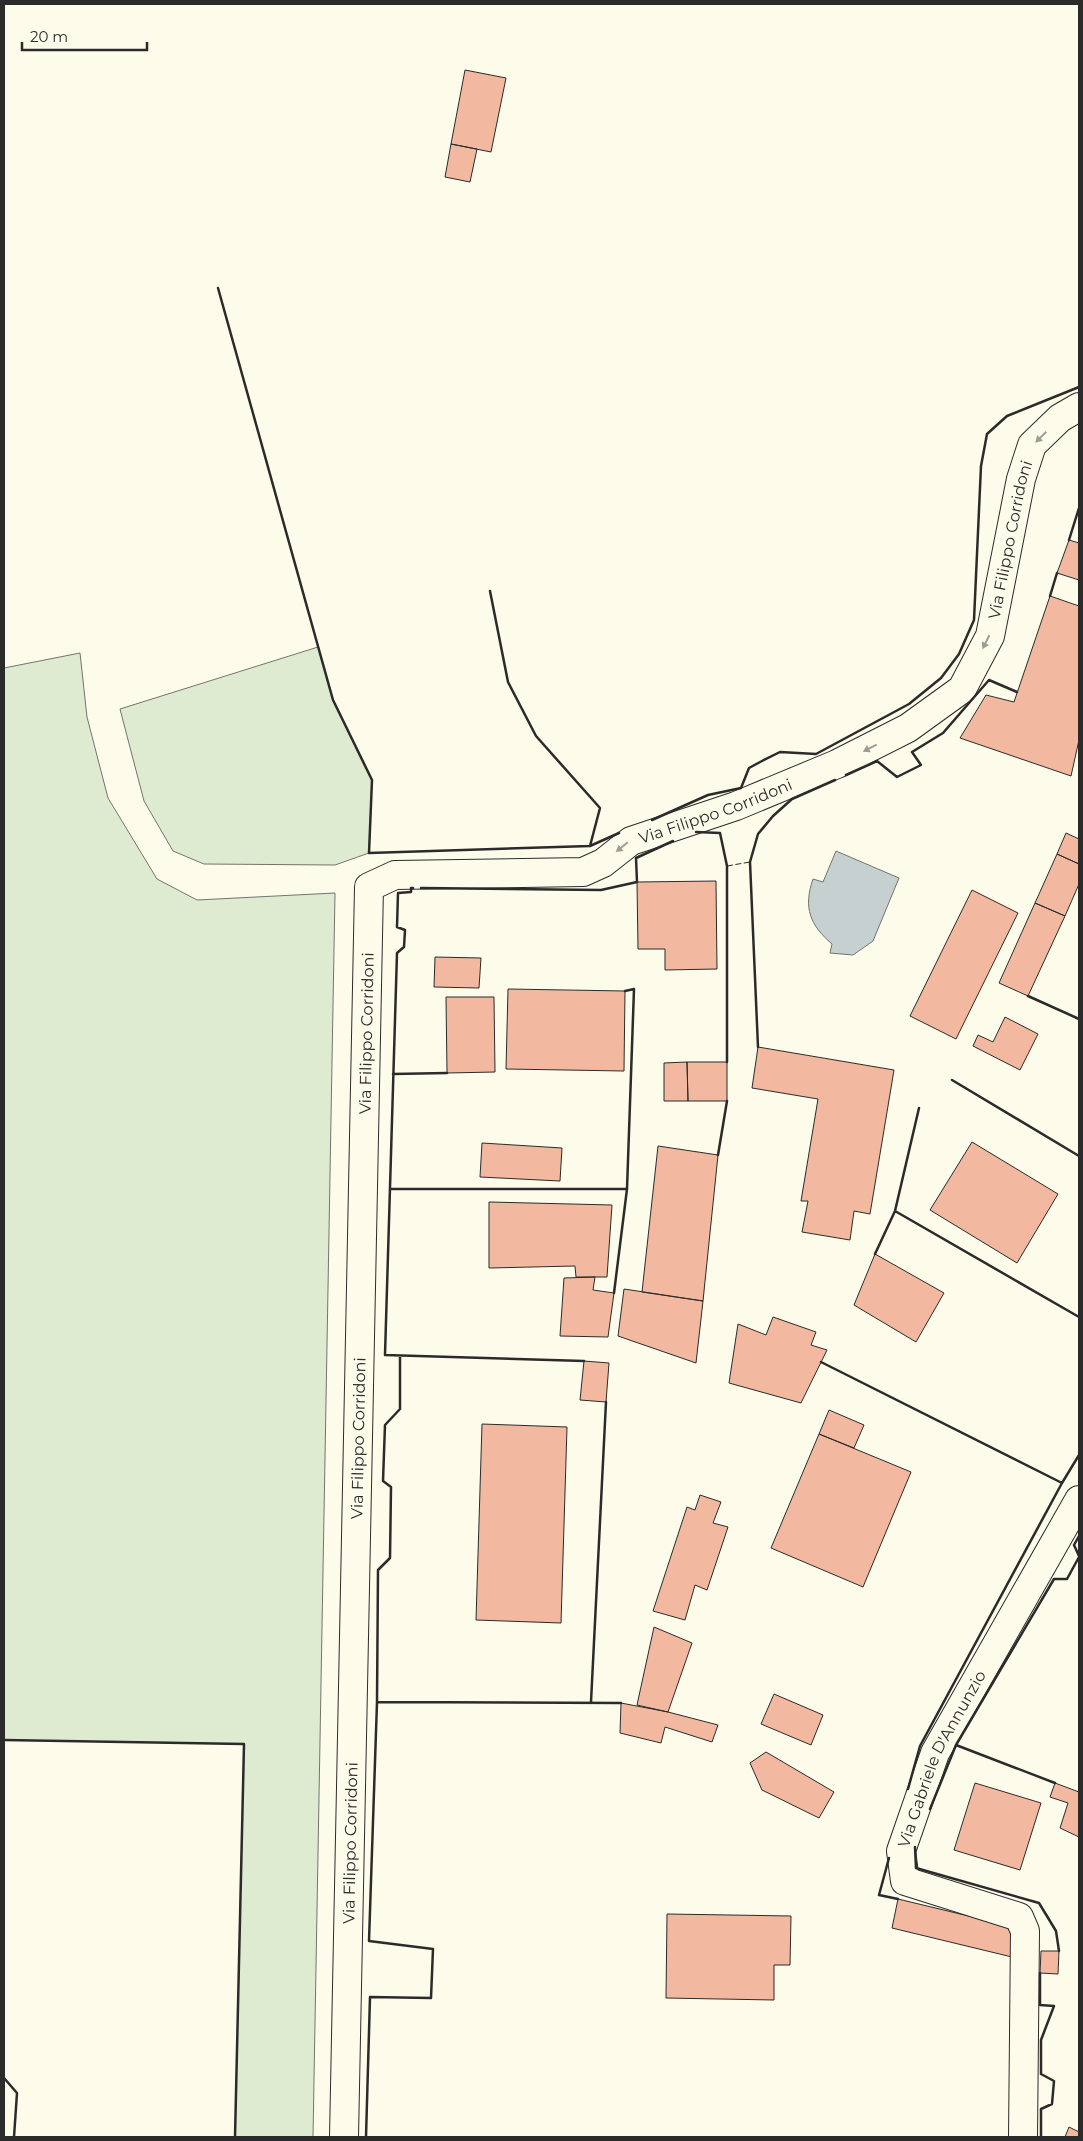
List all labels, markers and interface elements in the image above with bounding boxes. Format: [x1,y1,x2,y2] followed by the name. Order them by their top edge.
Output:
[22,20,148,52] scale bar
[30,27,68,46] text: 20 m
[1035,430,1047,442] one-way arrow
[985,458,1036,621] street label: Via Filippo Corridoni
[982,635,991,650] one-way arrow
[863,744,877,752] one-way arrow
[636,775,795,848] street label: Via Filippo Corridoni
[616,842,629,853] one-way arrow
[355,952,378,1114] street label: Via Filippo Corridoni
[347,1357,370,1519] street label: Via Filippo Corridoni
[894,1667,990,1850] street label: Via Gabriele D'Annunzio
[339,1762,361,1924] street label: Via Filippo Corridoni

